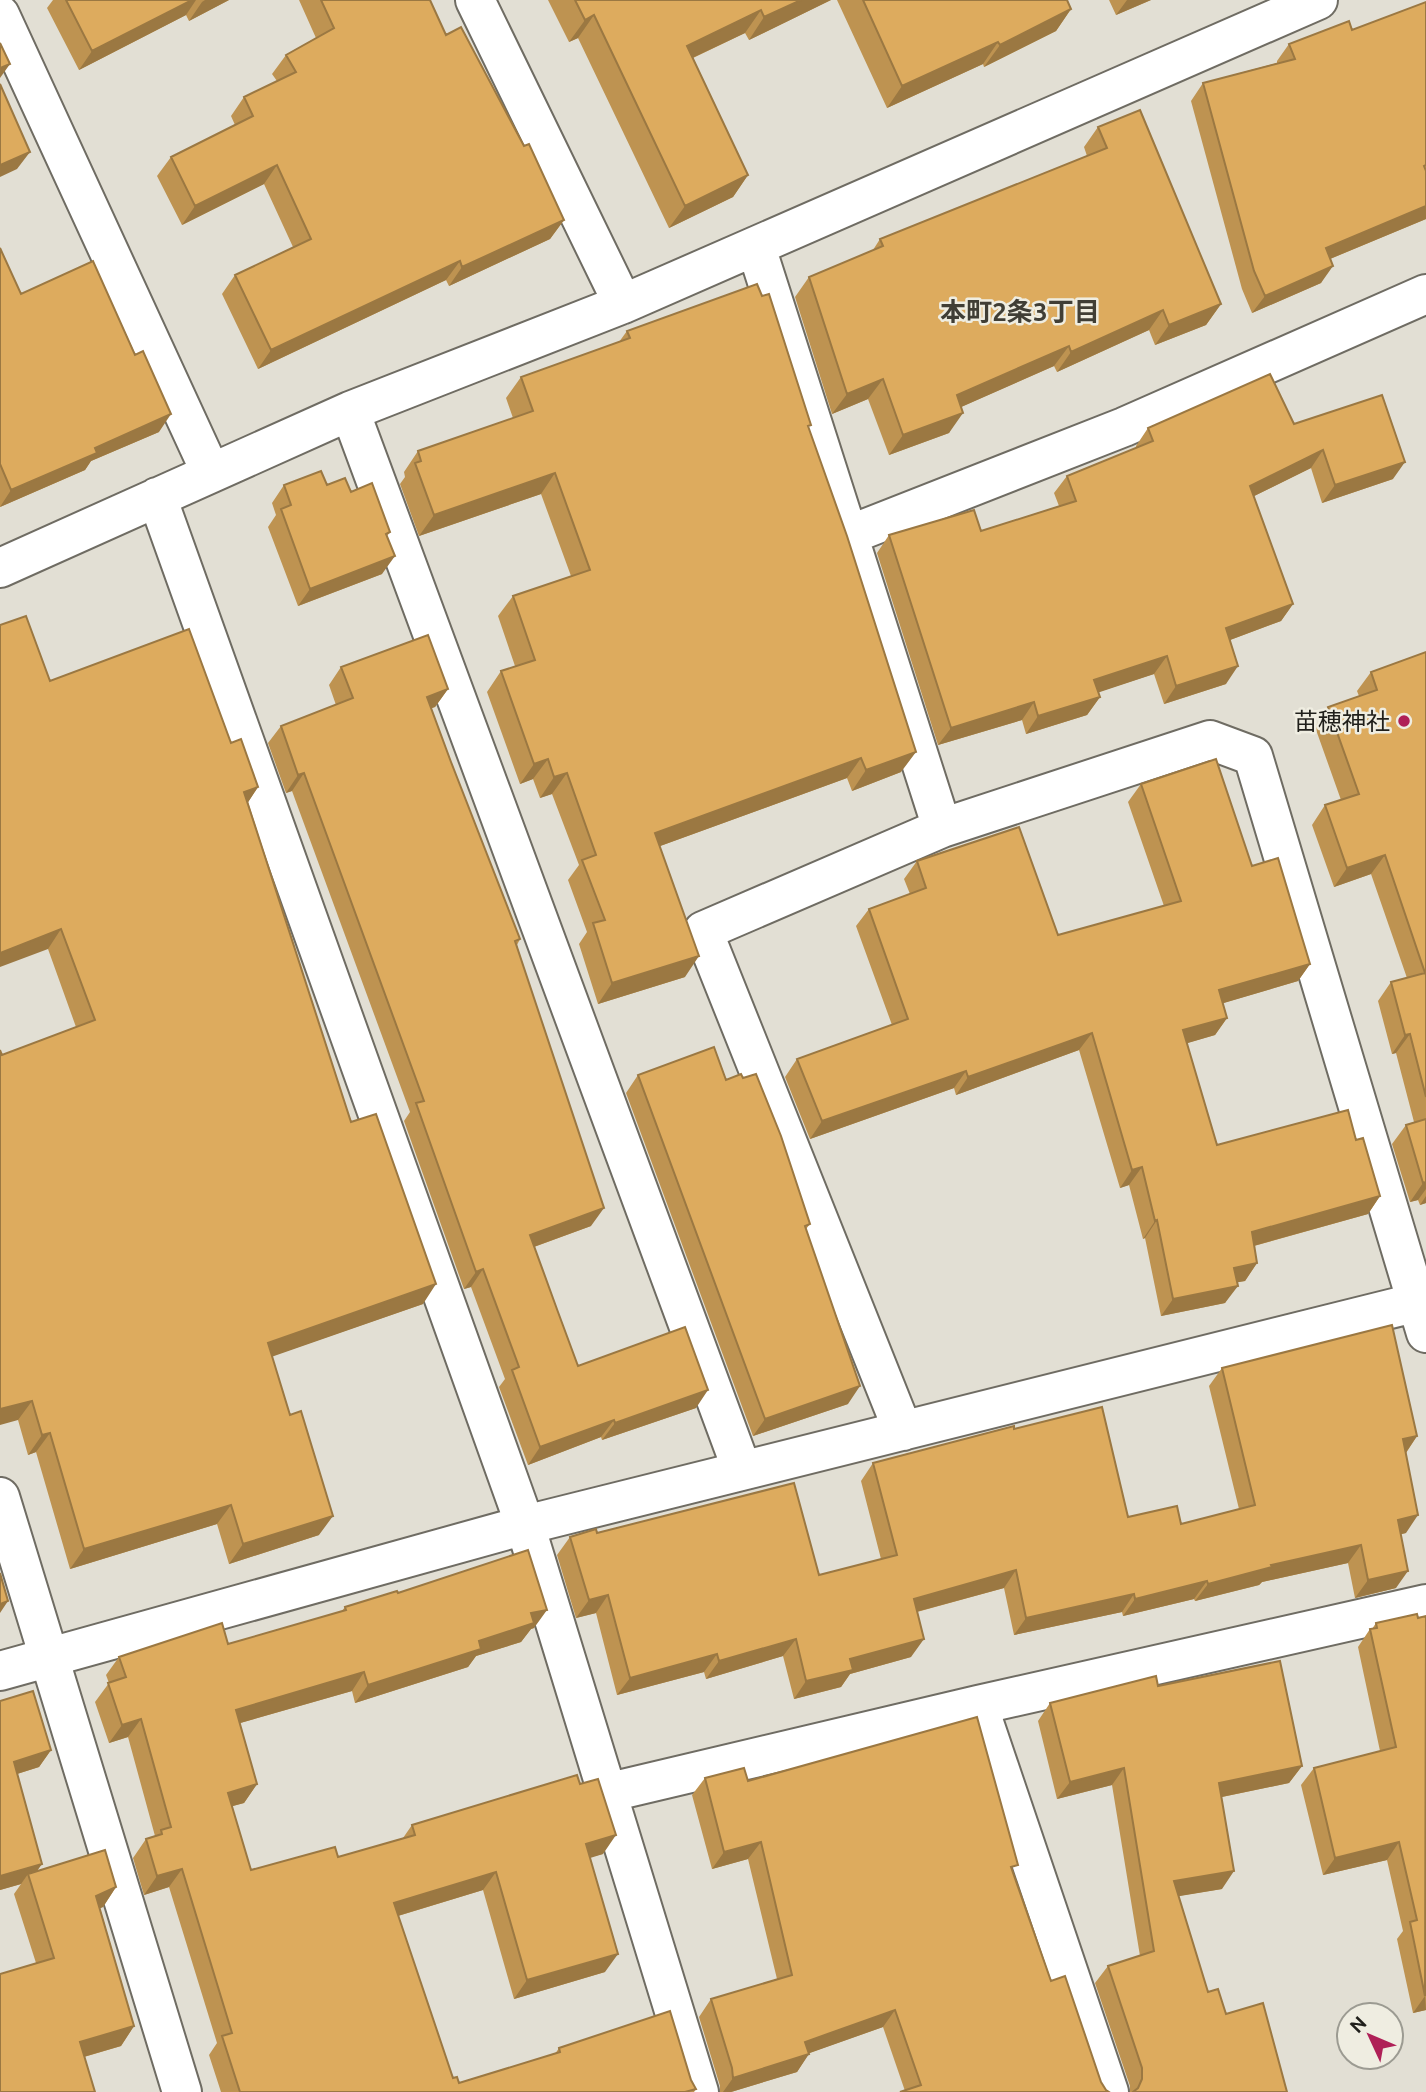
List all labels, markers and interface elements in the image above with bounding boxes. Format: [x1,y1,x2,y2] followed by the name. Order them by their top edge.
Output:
[940,297,1100,326] district label: 本町2条3丁目
[1294,708,1390,735] place label: 苗穂神社
[1396,713,1412,729] marker: 苗穂神社
[1335,2001,1405,2071] north arrow
[1345,2011,1371,2037] text: N

